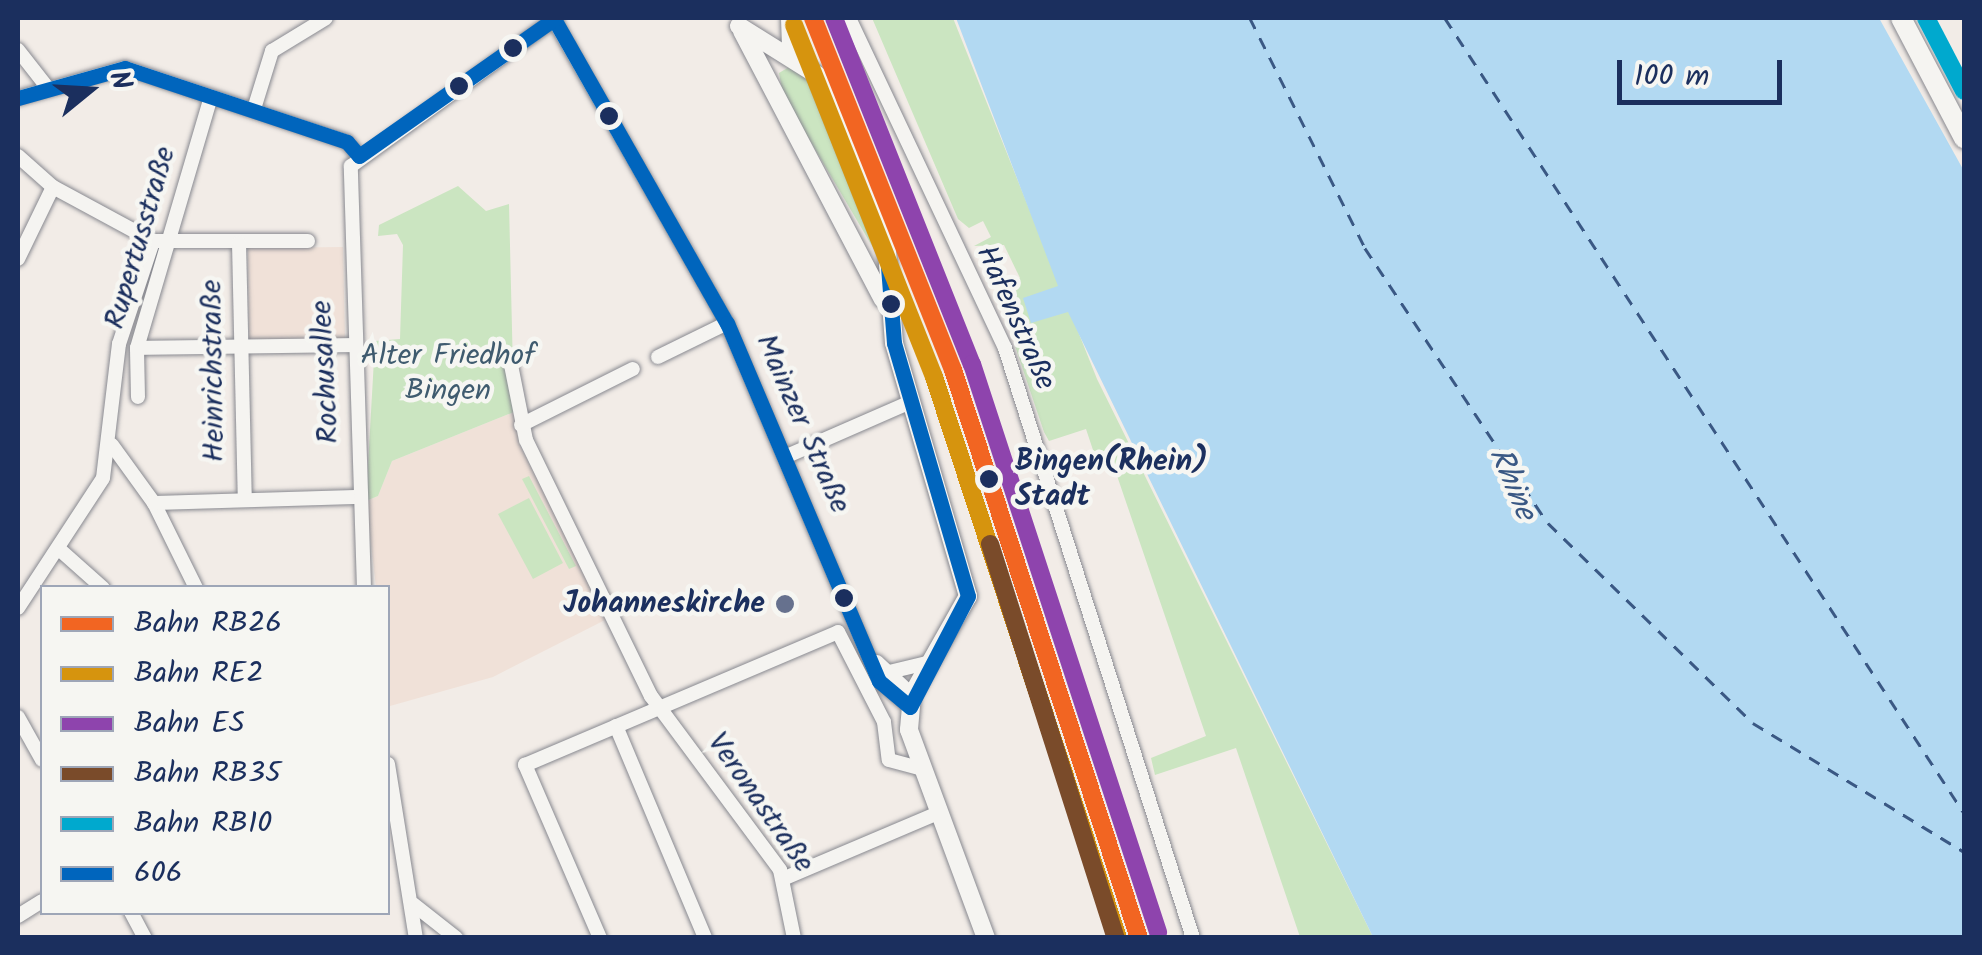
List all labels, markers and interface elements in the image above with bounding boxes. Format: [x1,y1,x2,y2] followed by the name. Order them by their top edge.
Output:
[503,38,523,58] unlabelled marker
[40,40,140,140] north arrow
[1622,40,1787,102] scale bar
[1634,53,1709,101] text: 100 m
[95,65,143,96] text: N
[449,76,469,96] unlabelled marker
[599,106,619,126] unlabelled marker
[98,143,184,333] street label: Rupertusstraße
[967,240,1063,396] street label: Hafenstraße
[194,279,234,463] street label: Heinrichstraße
[881,294,901,314] unlabelled marker
[304,299,348,445] street label: Rochusallee
[746,329,858,519] street label: Mainzer Straße
[361,338,535,408] park label: Alter Friedhof Bingen
[1479,442,1543,526] water label: Rhine
[1015,444,1208,514] place label: Bingen(Rhein) Stadt
[972,462,1006,496] marker: Bingen(Rhein) Stadt
[40,585,390,915] legend
[563,586,765,622] place label: Johanneskirche
[834,588,854,608] unlabelled marker
[774,593,796,615] marker: Johanneskirche
[134,600,282,648] text: Bahn RB26
[134,650,264,698] text: Bahn RE2
[134,700,245,748] text: Bahn ES
[699,726,821,880] street label: Veronastraße
[134,750,281,798] text: Bahn RB35
[134,800,272,848] text: Bahn RB10
[134,850,182,898] text: 606

